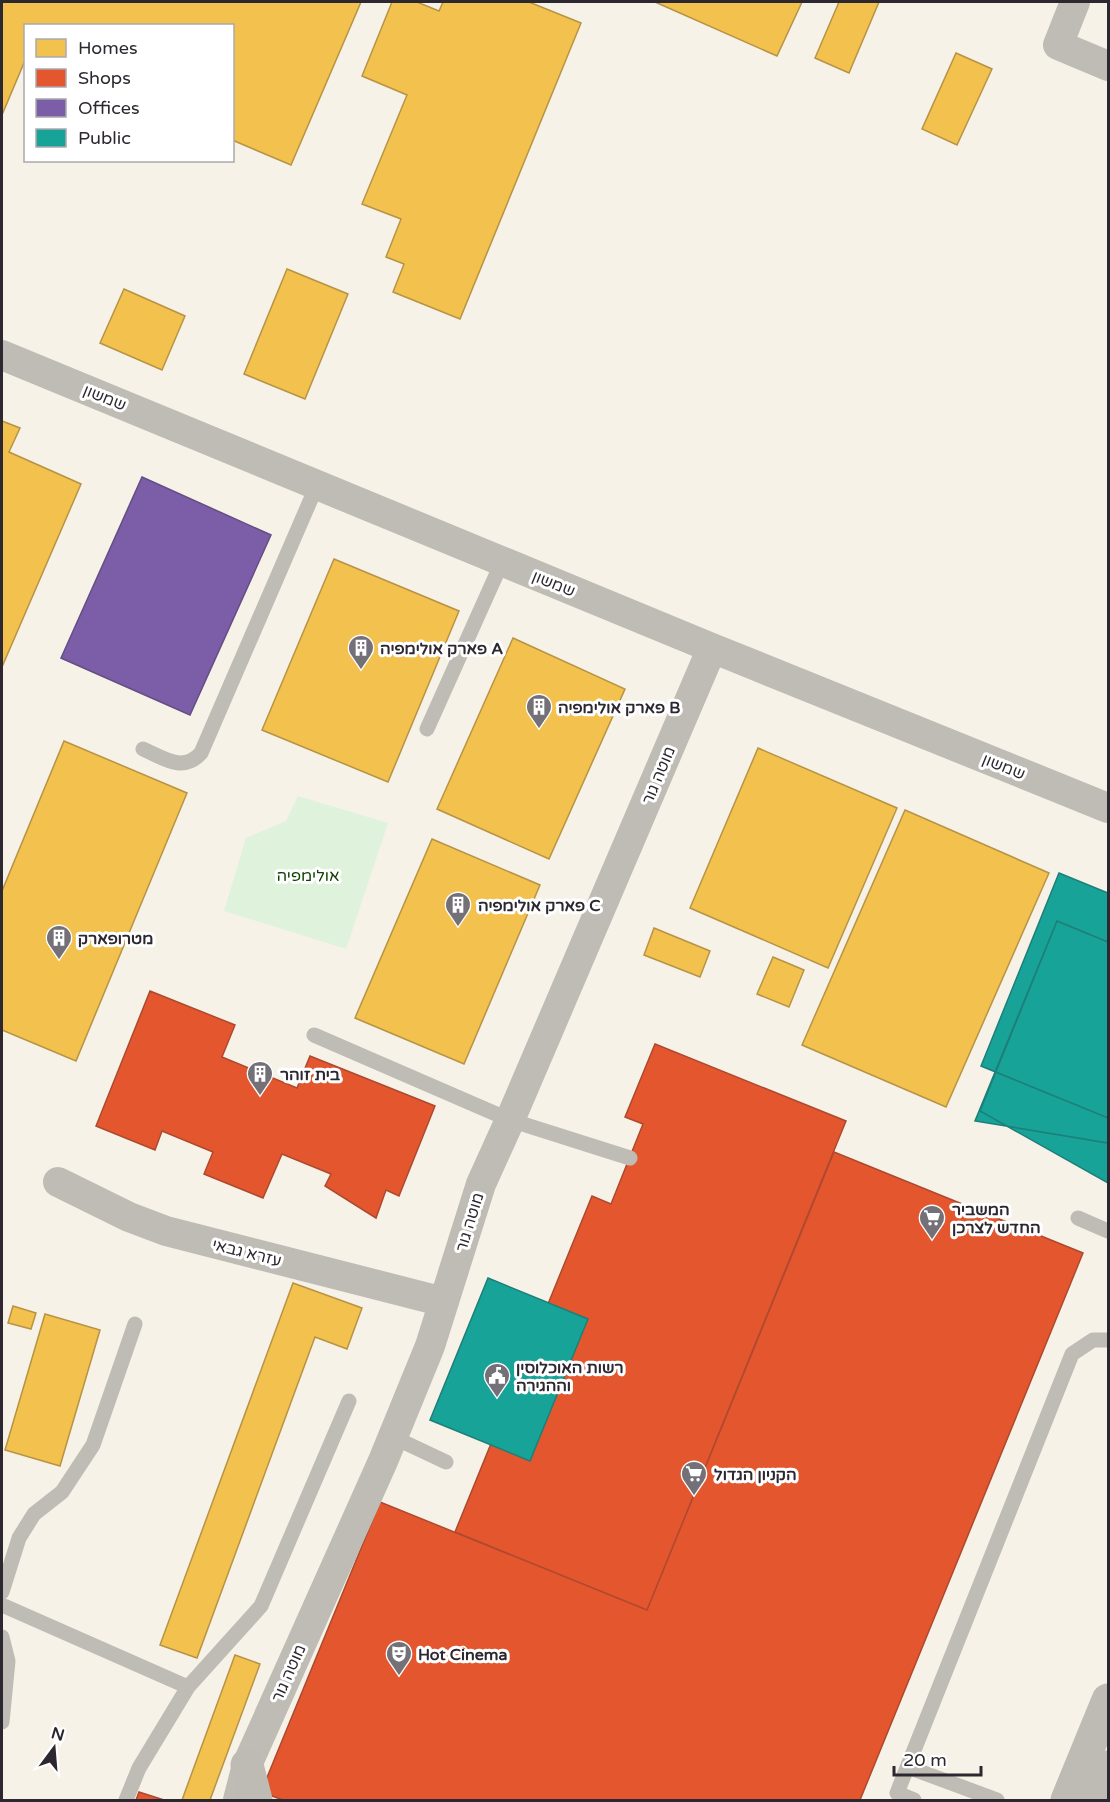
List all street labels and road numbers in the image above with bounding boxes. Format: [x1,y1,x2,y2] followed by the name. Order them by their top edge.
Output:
[80,380,129,416] street label: שמשון
[529,566,578,602] street label: שמשון
[638,743,680,807] street label: מוטה גור
[979,749,1028,785] street label: שמשון
[451,1190,488,1254] street label: מוטה גור
[210,1235,284,1271] street label: עזרא גבאי
[267,1641,310,1705] street label: מוטה גור

